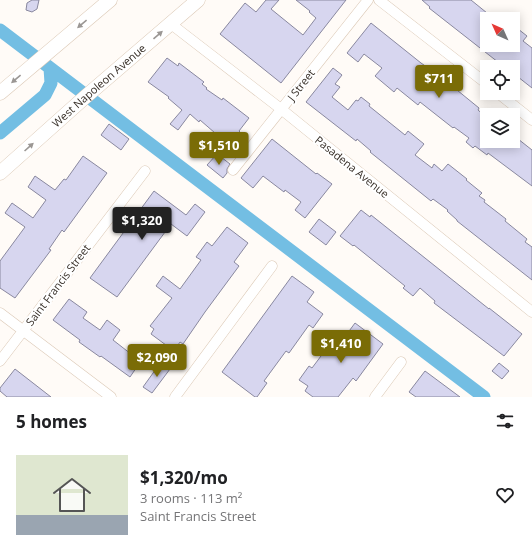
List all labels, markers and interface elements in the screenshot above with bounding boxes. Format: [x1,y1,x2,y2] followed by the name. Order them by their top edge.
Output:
[480,12,520,52] north arrow
[480,12,520,148] map controls
[76,20,87,29] one-way arrow
[152,31,163,40] one-way arrow
[48,40,149,130] street label: West Napoleon Avenue
[480,60,520,100] button: locate
[415,65,463,99] pin: $711
[283,66,318,104] street label: J Street
[424,69,454,87] text: $711
[10,75,21,84] one-way arrow
[480,108,520,148] button: layers
[186,132,252,166] pin: $1,510
[312,132,392,201] street label: Pasadena Avenue
[199,136,239,154] text: $1,510
[24,142,34,151] one-way arrow
[109,207,175,241] pin: $1,320
[122,211,162,229] text: $1,320
[22,241,93,328] street label: Saint Francis Street
[308,330,374,364] pin: $1,410
[321,334,361,352] text: $1,410
[124,344,190,378] pin: $2,090
[137,348,177,366] text: $2,090
[16,410,87,433] text: 5 homes
[494,410,516,432] icon: filters
[140,466,228,489] text: $1,320/mo
[48,471,96,519] icon: home
[494,484,516,506] icon: heart
[140,489,242,507] text: 3 rooms · 113 m²
[140,507,256,525] text: Saint Francis Street

